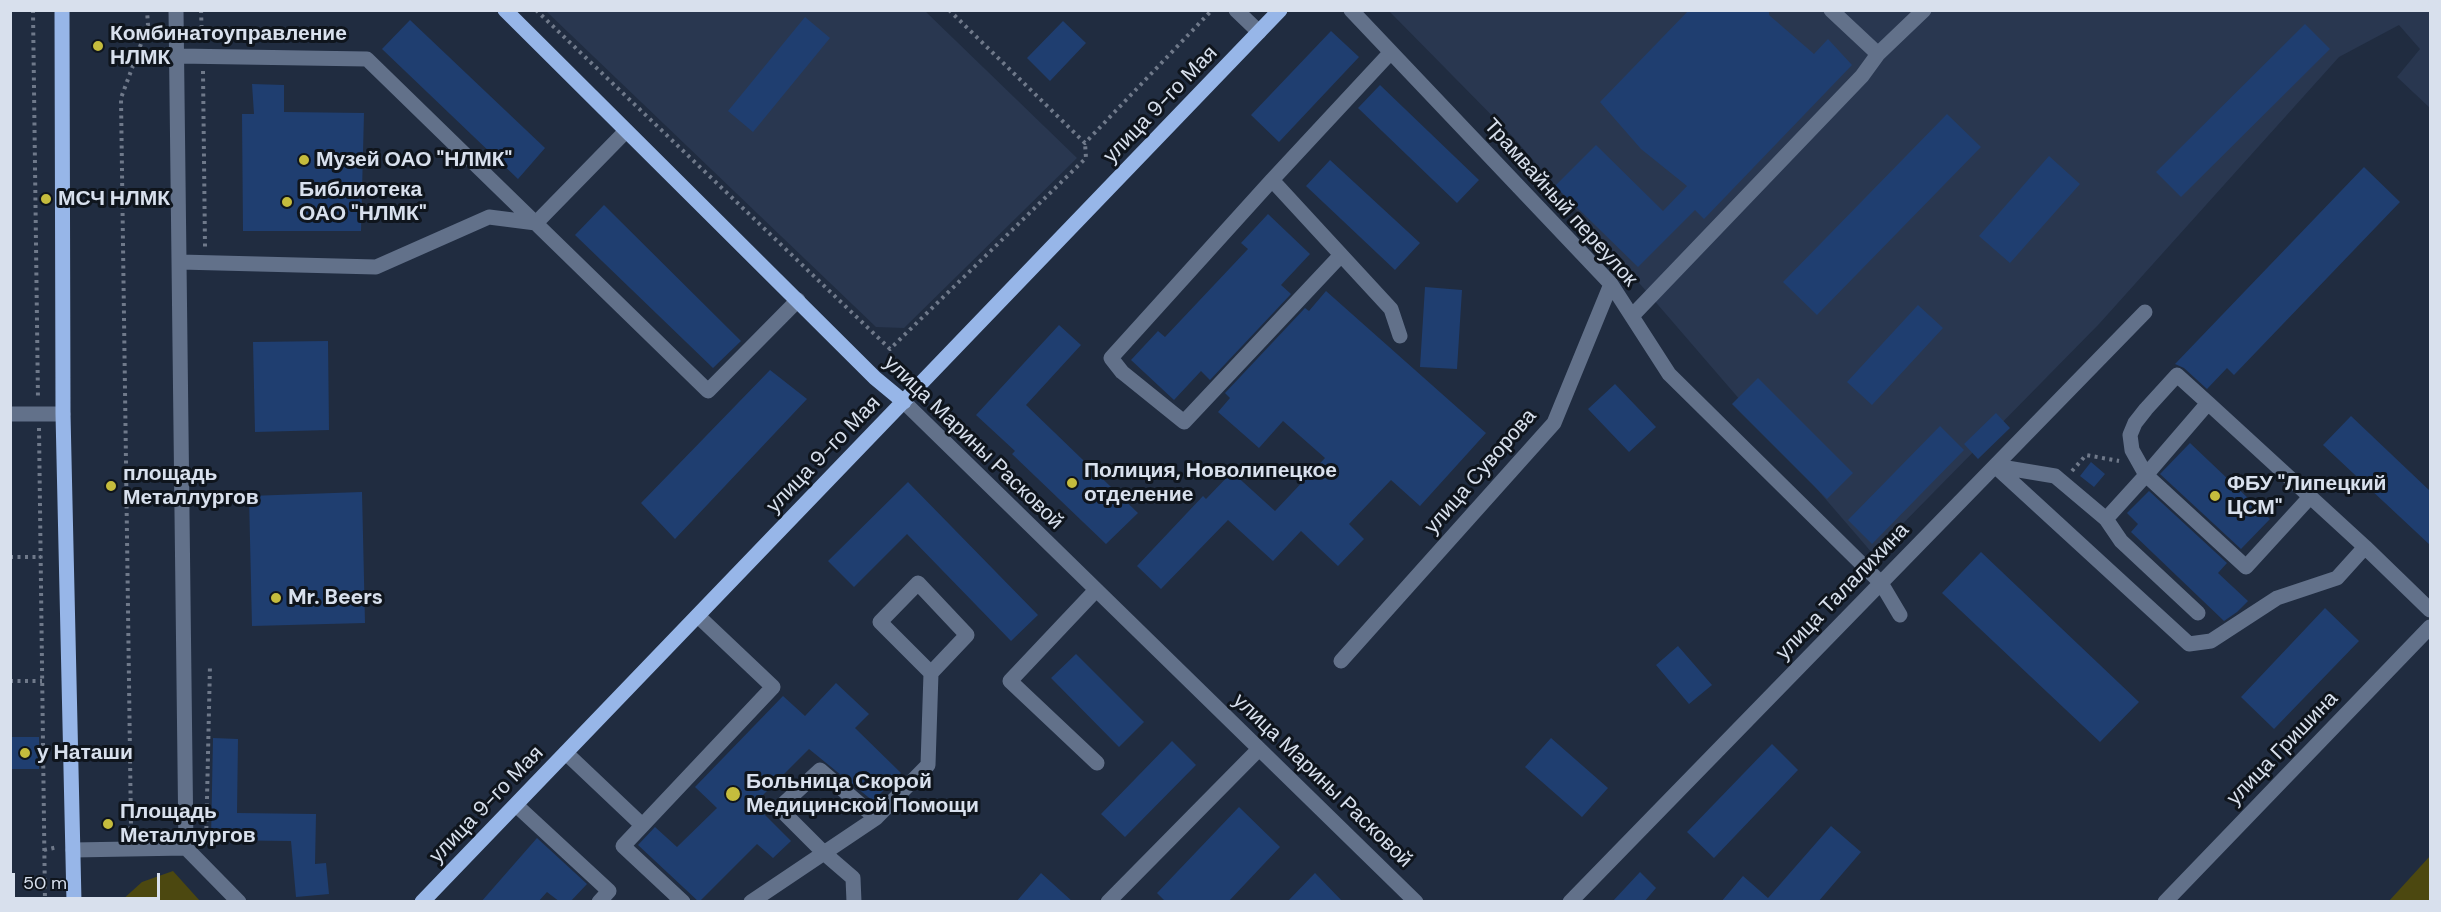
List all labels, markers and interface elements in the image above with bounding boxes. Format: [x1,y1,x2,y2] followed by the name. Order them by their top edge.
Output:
[110,21,347,71] place label: Комбинатоуправление НЛМК
[91,39,105,53] marker: Комбинатоуправление НЛМК
[1099,41,1223,169] street label: улица 9-го Мая
[1478,114,1642,292] street label: Трамвайный переулок
[316,147,512,173] place label: Музей ОАО "НЛМК"
[297,153,311,167] marker: Музей ОАО "НЛМК"
[299,177,427,227] place label: Библиотека ОАО "НЛМК"
[58,186,170,212] place label: МСЧ НЛМК
[39,192,53,206] marker: МСЧ НЛМК
[280,195,294,209] marker: Библиотека ОАО "НЛМК"
[878,351,1068,535] street label: улица Марины Расковой
[762,391,886,519] street label: улица 9-го Мая
[1420,404,1542,540] street label: улица Суворова
[1084,458,1337,508] place label: Полиция, Новолипецкое отделение
[123,461,259,511] place label: площадь Металлургов
[2227,471,2386,521] place label: ФБУ "Липецкий ЦСМ"
[1065,476,1079,490] marker: Полиция, Новолипецкое отделение
[104,479,118,493] marker: площадь Металлургов
[2208,489,2222,503] marker: ФБУ "Липецкий ЦСМ"
[1771,518,1915,666] street label: улица Талалихина
[288,585,383,611] place label: Mr. Beers
[269,591,283,605] marker: Mr. Beers
[2222,687,2344,811] street label: улица Гришина
[1227,689,1417,873] street label: улица Марины Расковой
[37,740,133,766] place label: у Наташи
[425,741,549,869] street label: улица 9-го Мая
[18,746,32,760] marker: у Наташи
[746,769,979,819] place label: Больница Скорой Медицинской Помощи
[724,785,742,803] marker: Больница Скорой Медицинской Помощи
[120,799,256,849] place label: Площадь Металлургов
[101,817,115,831] marker: Площадь Металлургов
[15,861,164,899] scale bar
[23,871,67,895] text: 50 m

